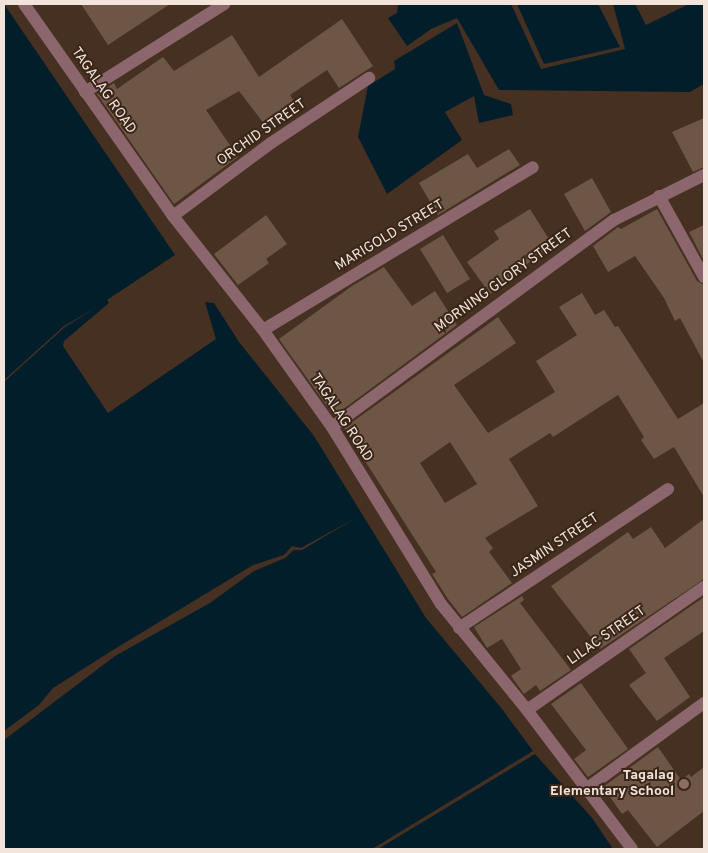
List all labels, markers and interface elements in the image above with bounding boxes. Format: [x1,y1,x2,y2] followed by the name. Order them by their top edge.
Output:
[67,45,139,137] street label: TAGALAG ROAD
[214,96,310,170] street label: ORCHID STREET
[332,197,448,275] street label: MARIGOLD STREET
[432,225,576,337] street label: MORNING GLORY STREET
[306,371,376,465] street label: TAGALAG ROAD
[507,510,603,582] street label: JASMIN STREET
[565,603,649,669] street label: LILAC STREET
[550,768,674,800] place label: Tagalag Elementary School
[678,778,690,790] marker: Tagalag Elementary School

